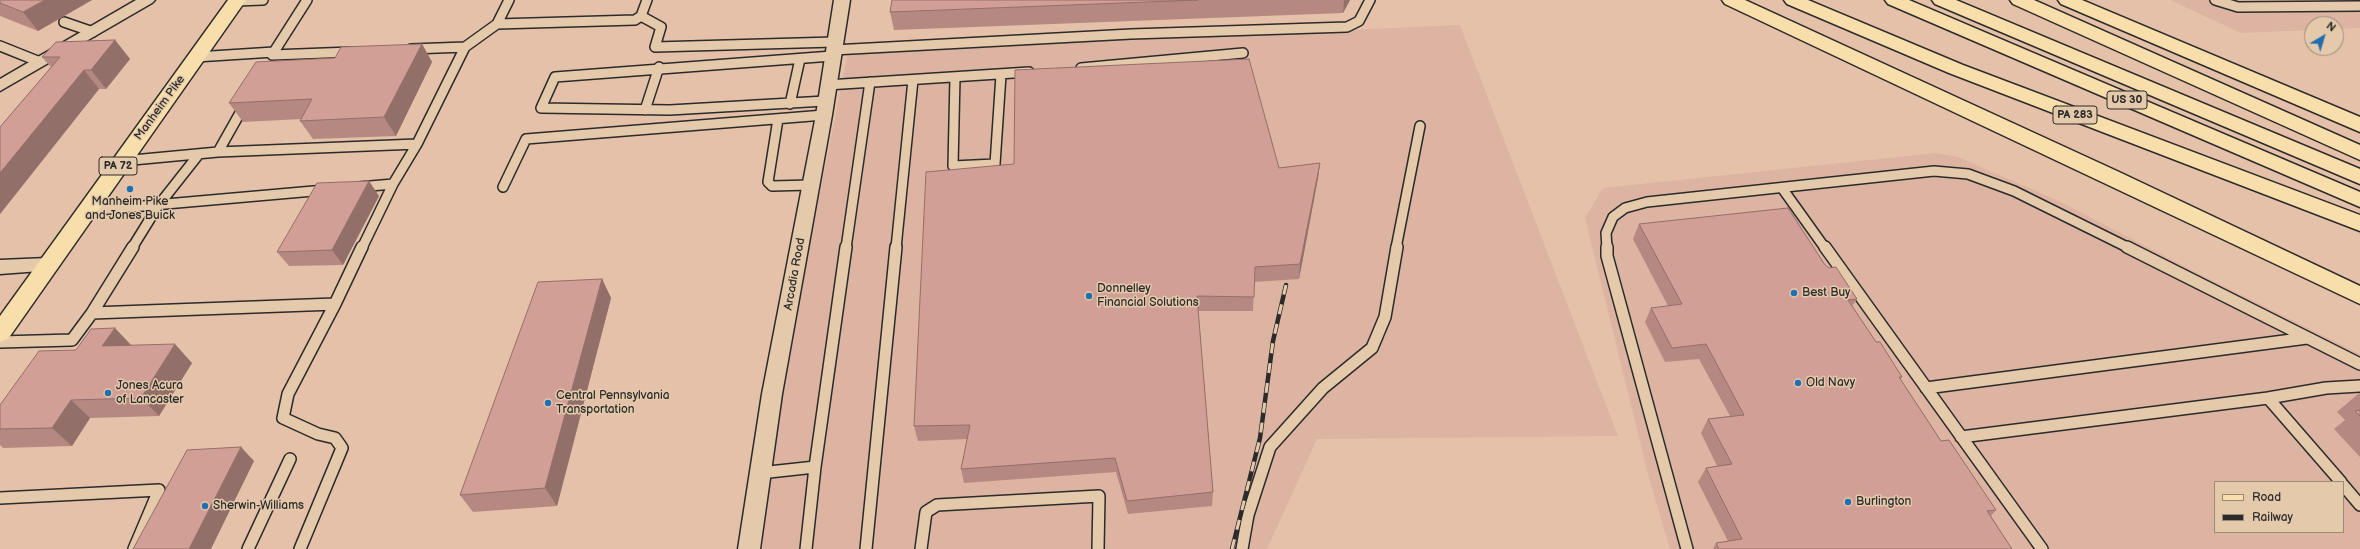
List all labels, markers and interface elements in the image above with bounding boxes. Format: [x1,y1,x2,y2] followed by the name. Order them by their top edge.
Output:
[2304,16,2344,56] north arrow
[2324,19,2338,35] text: N
[132,73,188,143] street label: Manheim Pike
[2107,91,2147,109] road number: US 30
[2053,106,2097,124] road number: PA 283
[99,157,137,175] road number: PA 72
[125,184,135,194] marker: Manheim Pike and Jones Buick
[85,195,175,223] place label: Manheim Pike and Jones Buick
[782,237,808,311] street label: Arcadia Road
[1097,282,1199,310] place label: Donnelley Financial Solutions
[1802,286,1851,300] place label: Best Buy
[1789,288,1799,298] marker: Best Buy
[1084,291,1094,301] marker: Donnelley Financial Solutions
[1806,376,1855,390] place label: Old Navy
[1793,378,1803,388] marker: Old Navy
[116,379,184,407] place label: Jones Acura of Lancaster
[103,388,113,398] marker: Jones Acura of Lancaster
[556,389,670,417] place label: Central Pennsylvania Transportation
[543,398,553,408] marker: Central Pennsylvania Transportation
[2214,481,2344,533] legend
[2252,490,2281,505] text: Road
[1856,495,1911,509] place label: Burlington
[1843,497,1853,507] marker: Burlington
[213,499,304,513] place label: Sherwin-Williams
[200,501,210,511] marker: Sherwin-Williams
[2252,510,2293,525] text: Railway

